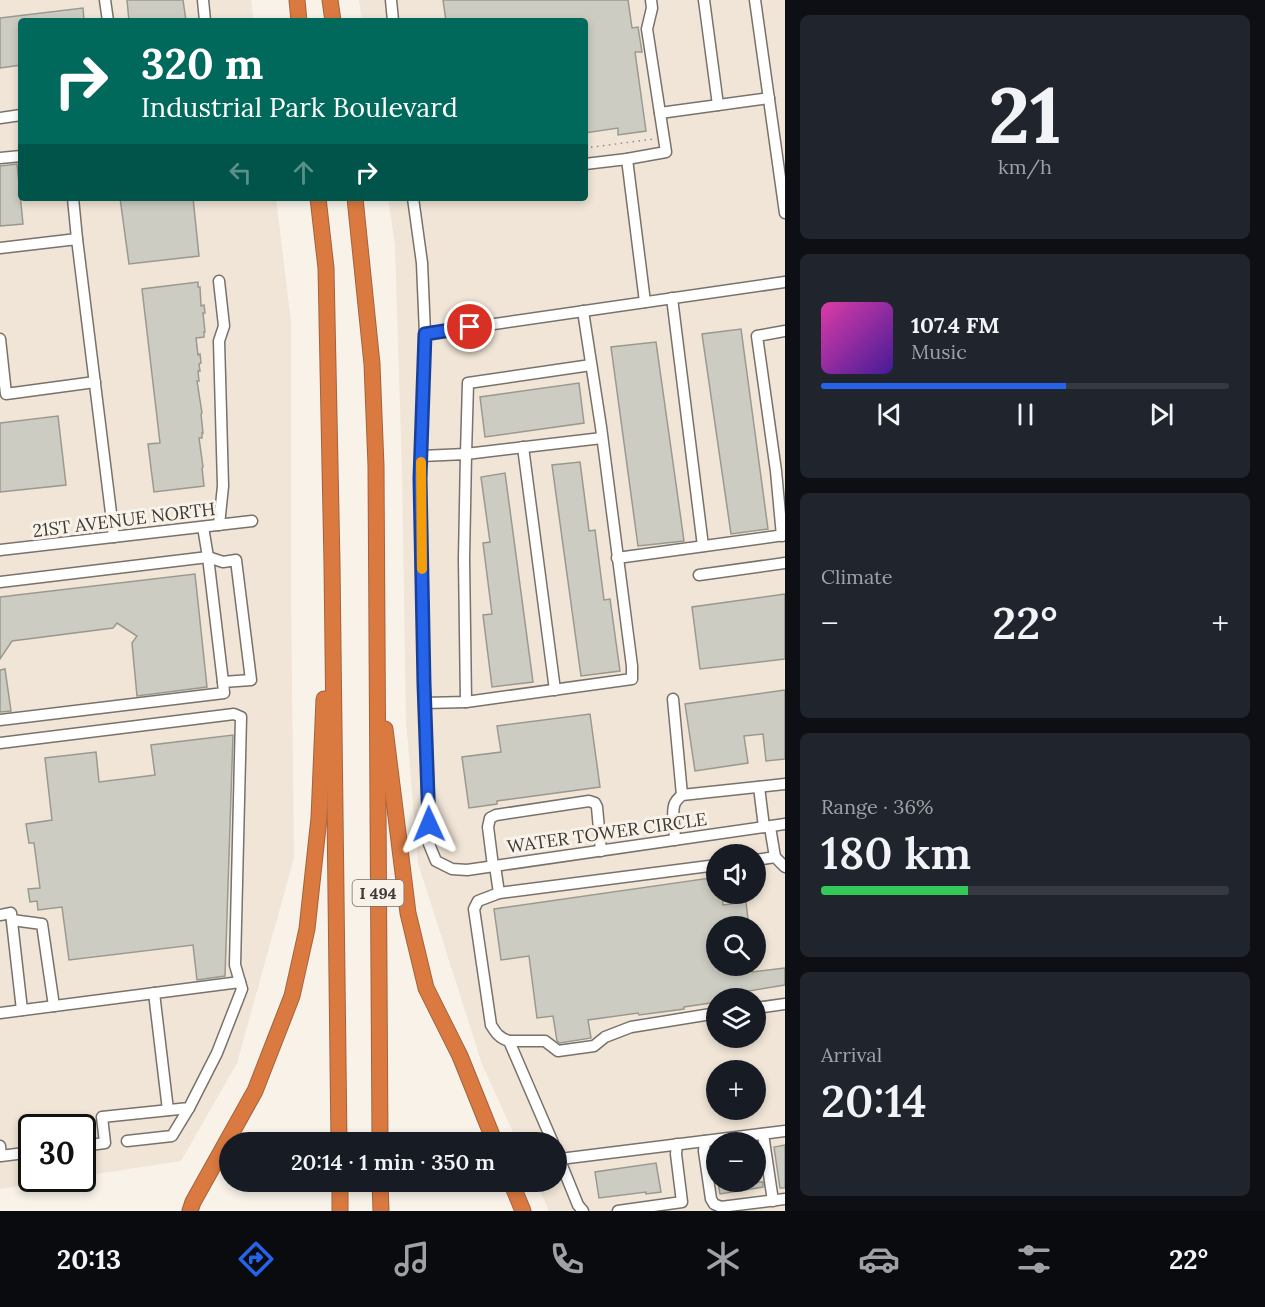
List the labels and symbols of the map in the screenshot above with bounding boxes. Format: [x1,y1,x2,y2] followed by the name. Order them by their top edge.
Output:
[444,301,495,352] pin
[31,497,217,542] street label: 21ST AVENUE NORTH
[397,792,461,856] position arrow
[506,807,708,858] street label: WATER TOWER CIRCLE
[352,880,404,906] road number: I 494
[18,1114,96,1192] speed limit sign: 30

